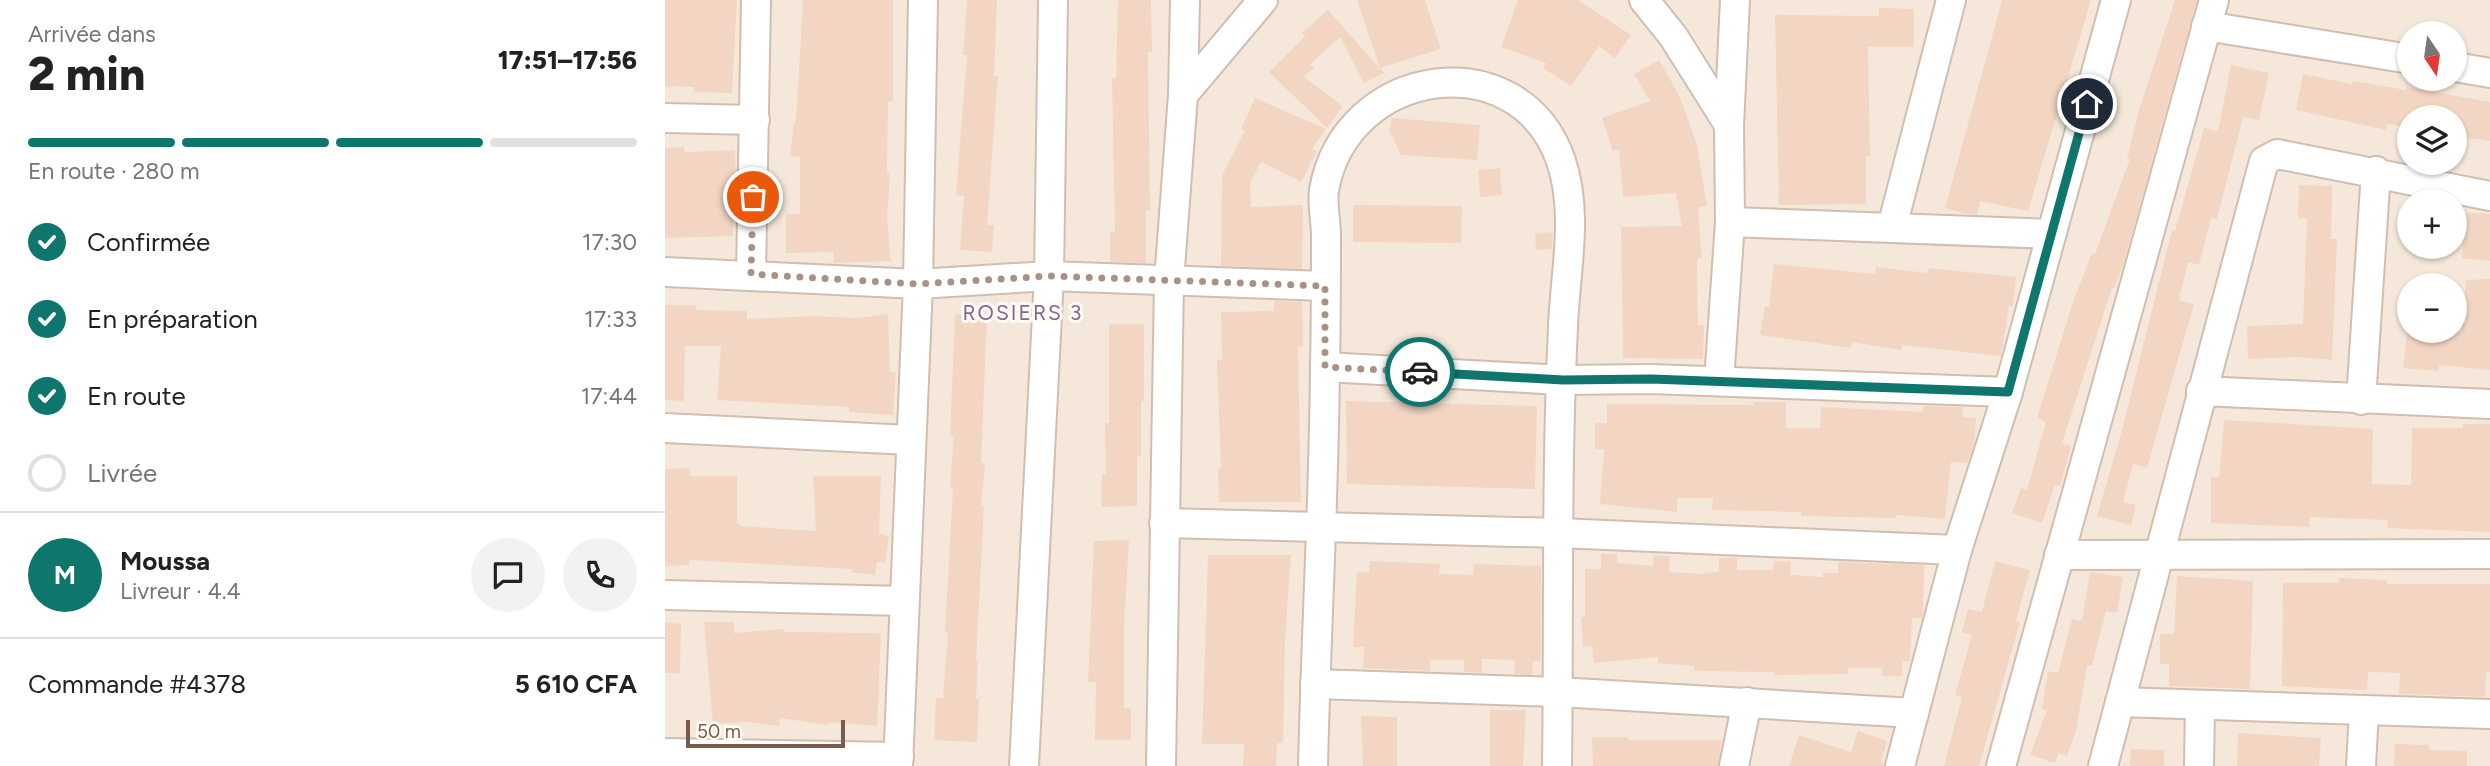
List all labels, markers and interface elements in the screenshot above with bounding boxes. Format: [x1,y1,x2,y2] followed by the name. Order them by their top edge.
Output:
[28,20,156,48] text: Arrivée dans
[2397,21,2467,91] north arrow
[2397,21,2467,343] map controls
[498,44,637,76] text: 17:51–17:56
[28,46,145,102] text: 2 min
[2057,74,2117,134] pin
[2068,85,2106,123] icon: home
[2397,105,2467,175] button: layers
[28,157,199,185] text: En route · 280 m
[723,167,783,227] pin
[734,178,772,216] icon: bag
[2397,189,2467,259] button: +
[28,223,66,261] icon: check
[87,226,210,258] text: Confirmée
[582,228,637,256] text: 17:30
[2397,273,2467,343] button: −
[28,300,66,338] icon: check
[962,300,1084,325] district label: ROSIERS 3
[87,303,258,335] text: En préparation
[584,305,637,333] text: 17:33
[1385,337,1455,407] courier
[1401,353,1439,391] icon: car
[28,377,66,415] icon: check
[87,380,186,412] text: En route
[581,382,637,410] text: 17:44
[87,457,157,489] text: Livrée
[471,538,545,612] button: chat
[563,538,637,612] button: phone
[120,545,210,577] text: Moussa
[54,559,76,591] text: M
[120,577,241,605] text: Livreur · 4.4
[28,668,246,700] text: Commande #4378
[515,668,637,700] text: 5 610 CFA
[686,717,845,749] scale bar
[697,720,741,743] text: 50 m

